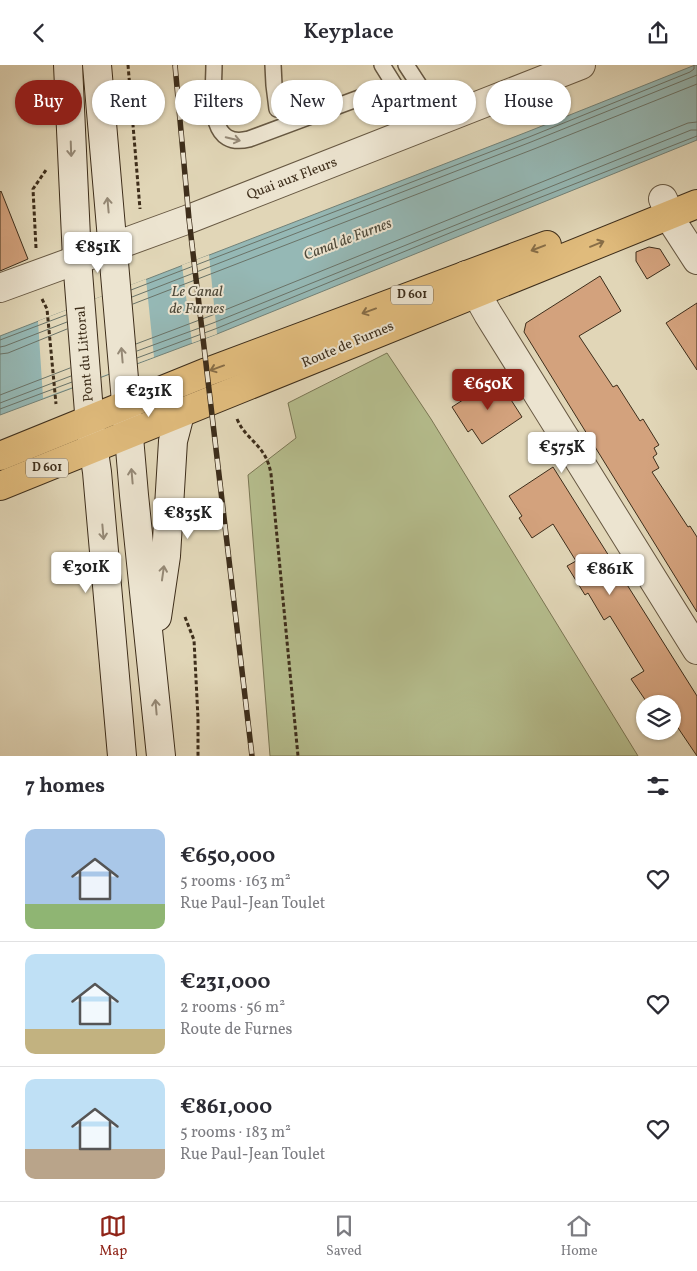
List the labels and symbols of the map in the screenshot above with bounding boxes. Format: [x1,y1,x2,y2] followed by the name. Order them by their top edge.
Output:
[225,135,241,144] one-way arrow
[67,140,76,156] one-way arrow
[244,153,340,205] street label: Quai aux Fleurs
[104,197,113,213] one-way arrow
[301,213,396,266] water label: Canal de Furnes
[63,231,133,274] pin: €851K
[589,239,604,248] one-way arrow
[530,244,546,253] one-way arrow
[169,282,225,320] water label: Le Canal de Furnes
[391,285,433,305] road number: D 601
[71,305,99,403] street label: Pont du Littoral
[362,307,377,316] one-way arrow
[299,317,397,373] street label: Route de Furnes
[117,347,127,363] one-way arrow
[210,364,225,373] one-way arrow
[453,369,523,411] pin: €650K
[114,375,184,418] pin: €231K
[527,431,597,474] pin: €575K
[26,458,68,477] road number: D 601
[128,468,137,484] one-way arrow
[153,497,223,540] pin: €835K
[98,524,107,540] one-way arrow
[51,551,121,594] pin: €301K
[575,553,645,596] pin: €861K
[159,565,169,581] one-way arrow
[151,700,161,716] one-way arrow

